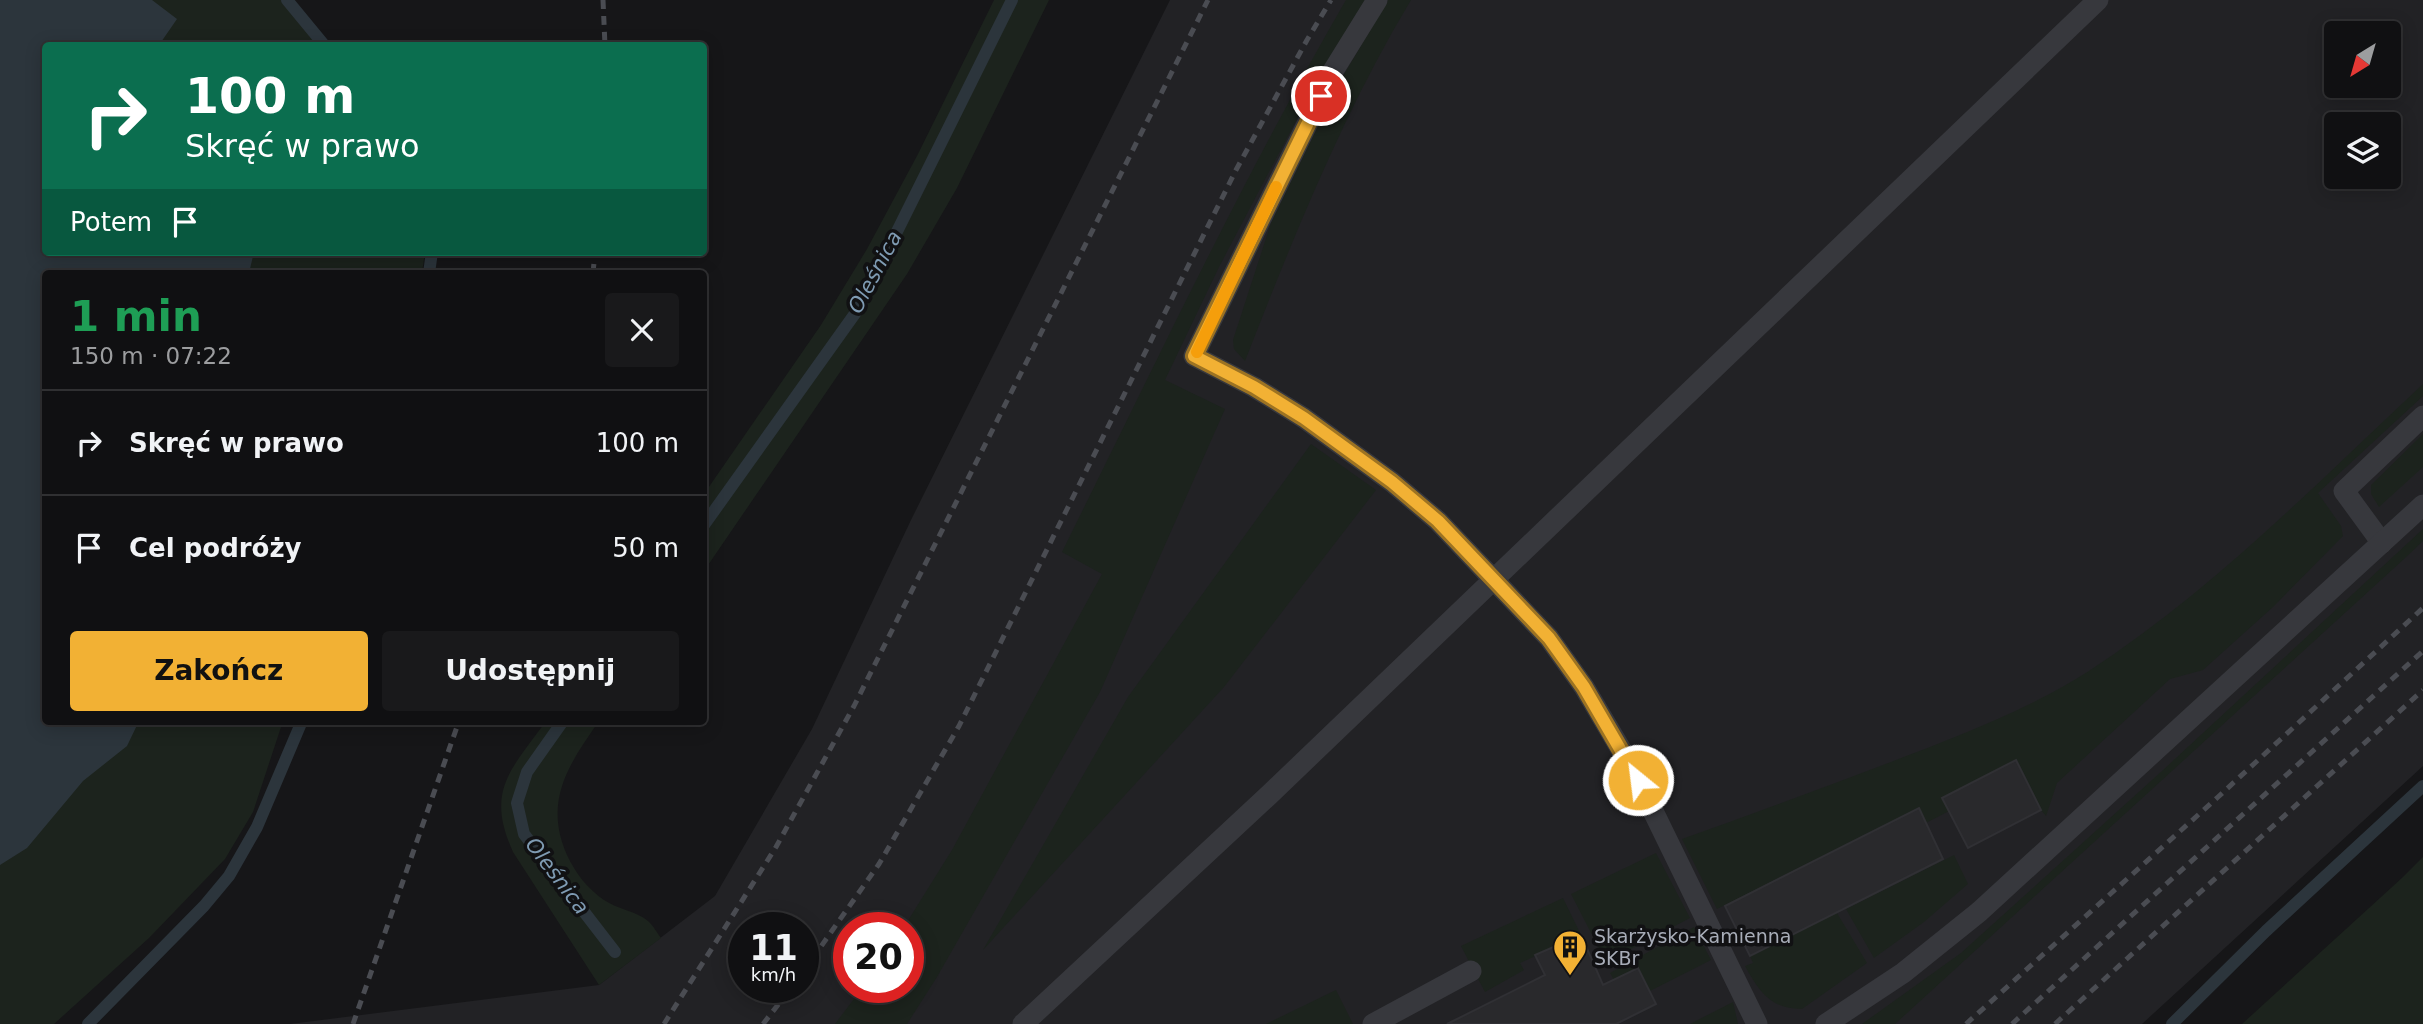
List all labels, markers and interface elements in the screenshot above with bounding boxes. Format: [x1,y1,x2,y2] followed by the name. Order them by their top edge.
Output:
[2324,21,2401,98] north arrow
[2324,21,2401,189] map controls
[1291,66,1351,126] pin
[185,68,355,125] text: 100 m
[70,70,161,161] icon: right
[1302,77,1340,115] icon: arrive
[2324,112,2401,189] button: layers
[185,127,420,165] text: Skręć w prawo
[166,203,204,241] icon: arrive
[70,207,152,237] text: Potem
[843,227,907,317] water label: Oleśnica
[70,292,202,341] text: 1 min
[605,293,679,367] button: close
[70,343,232,369] text: 150 m · 07:22
[70,424,108,462] icon: right
[129,428,344,458] text: Skręć w prawo
[596,428,679,458] text: 100 m
[70,529,108,567] icon: arrive
[129,533,302,563] text: Cel podróży
[612,533,679,563] text: 50 m
[70,631,368,711] button: Zakończ
[382,631,679,711] button: Udostępnij
[1601,743,1675,817] position arrow
[520,833,594,919] water label: Oleśnica
[833,912,924,1003] speed limit sign: 20
[1594,925,1791,969] place label: Skarżysko-Kamienna SKBr
[749,928,798,968] text: 11
[1551,928,1589,977] building icon: Skarżysko-Kamienna SKBr
[751,964,796,985] text: km/h

